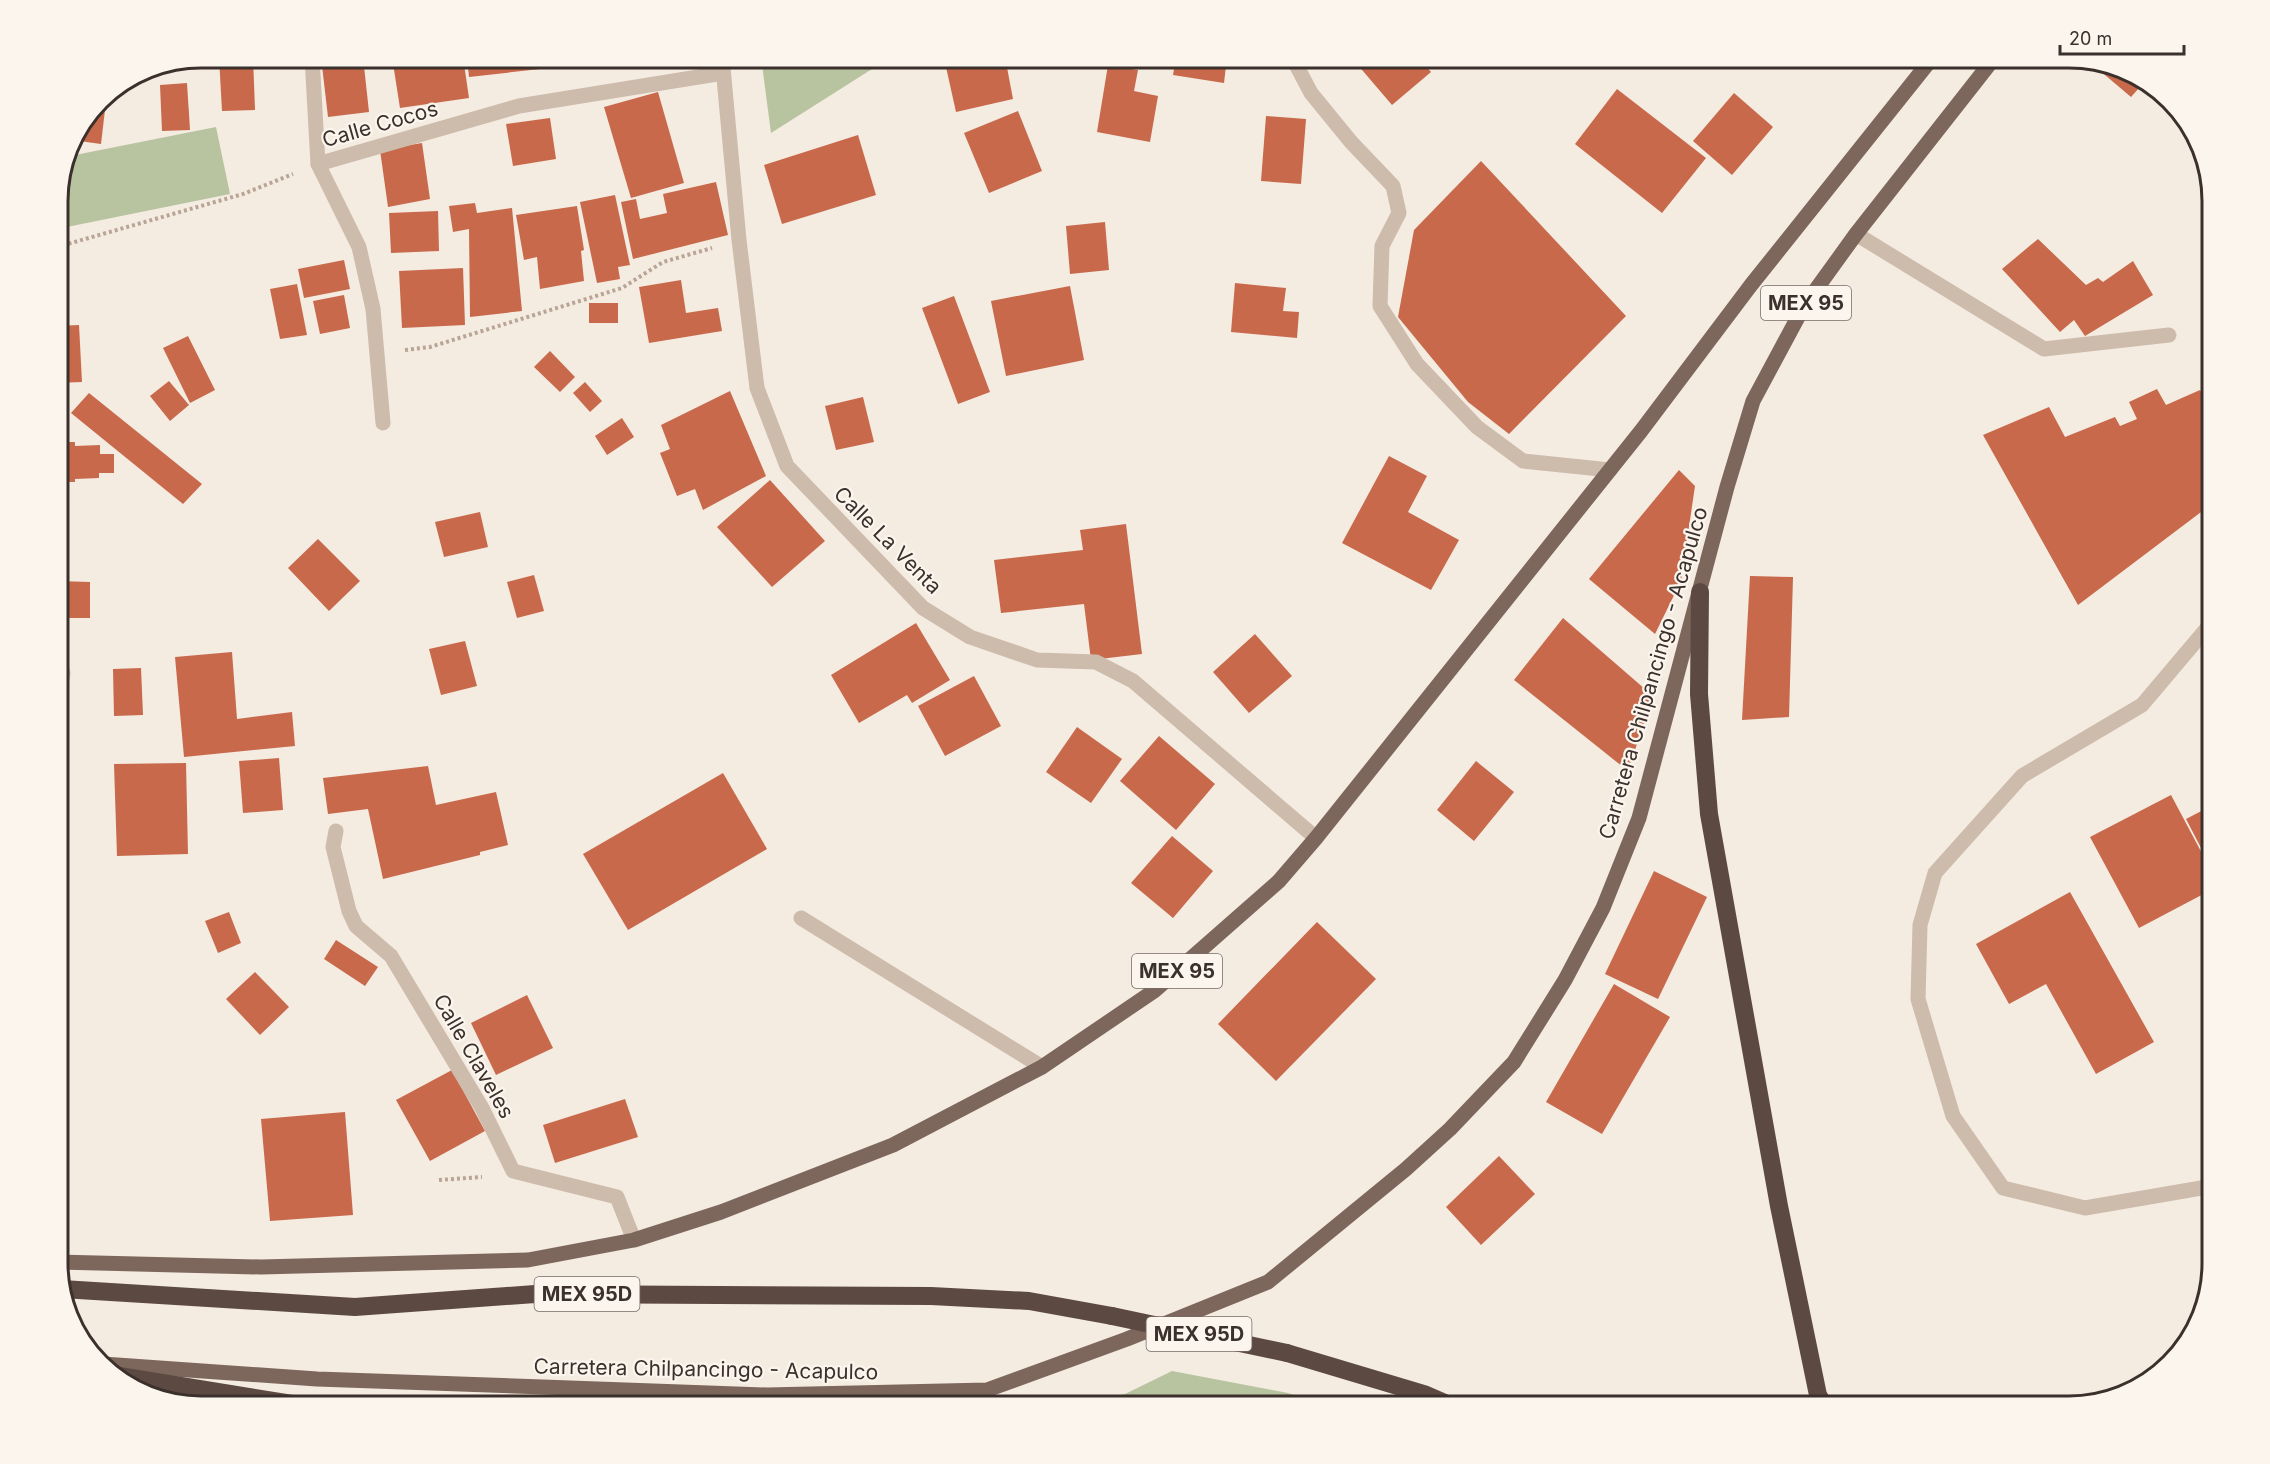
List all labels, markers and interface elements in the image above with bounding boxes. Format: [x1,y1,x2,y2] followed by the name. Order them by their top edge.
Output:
[2060,18,2184,56] scale bar
[2069,28,2112,49] text: 20 m
[319,96,441,152] street label: Calle Cocos
[1761,286,1851,320] road number: MEX 95
[829,481,947,599] street label: Calle La Venta
[1593,504,1713,842] street label: Carretera Chilpancingo - Acapulco
[1132,954,1222,988] road number: MEX 95
[428,989,520,1123] street label: Calle Claveles
[534,1277,640,1311] road number: MEX 95D
[1146,1317,1252,1351] road number: MEX 95D
[533,1353,879,1385] street label: Carretera Chilpancingo - Acapulco

